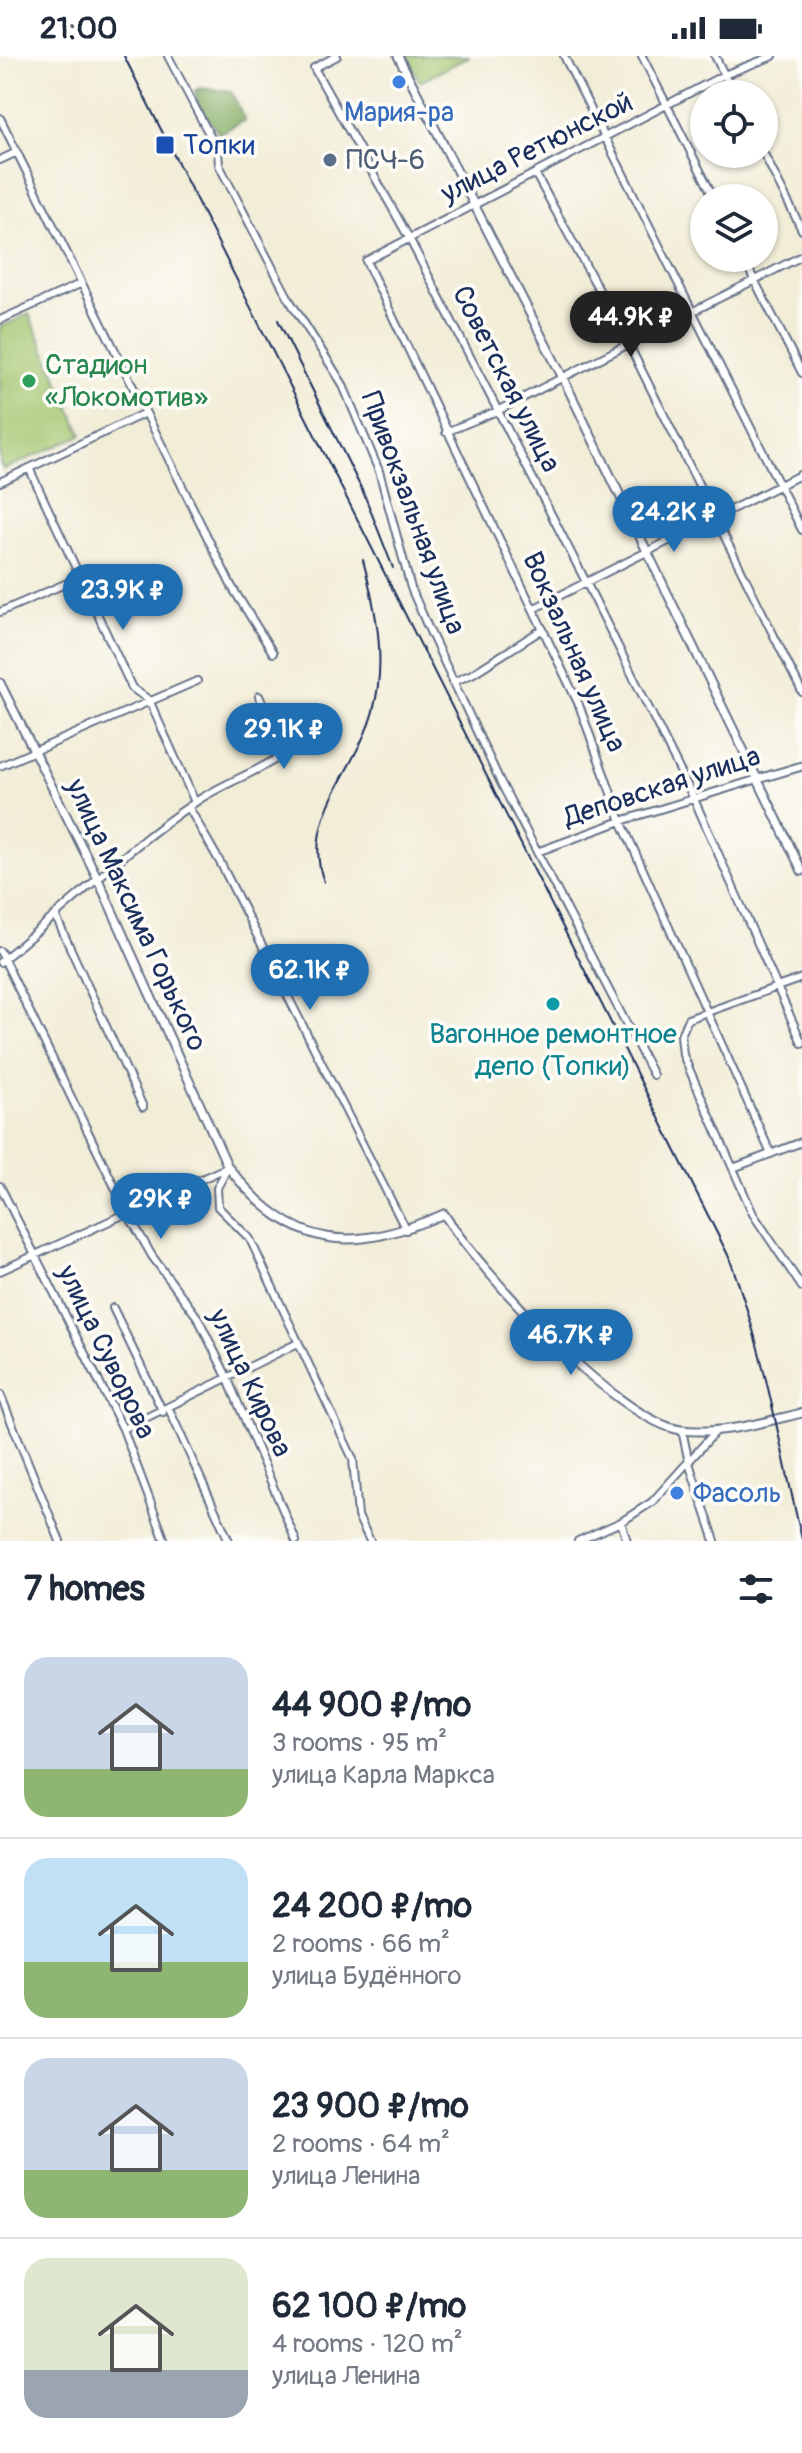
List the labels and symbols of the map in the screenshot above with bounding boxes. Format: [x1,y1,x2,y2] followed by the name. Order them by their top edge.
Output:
[390,73,408,91] marker: Мария-ра
[434,85,639,212] street label: улица Ретюнской
[344,95,454,130] place label: Мария-ра
[183,128,255,163] place label: Топки
[154,134,176,156] marker: Топки
[346,143,425,178] place label: ПСЧ-6
[321,151,339,169] marker: ПСЧ-6
[444,280,568,478] street label: Советская улица
[557,291,705,359] pin: 44.9K ₽
[45,348,208,415] place label: Стадион «Локомотив»
[20,372,38,390] marker: Стадион «Локомотив»
[353,387,473,639] street label: Привокзальная улица
[600,486,748,554] pin: 24.2K ₽
[514,546,634,758] street label: Вокзальная улица
[49,564,197,632] pin: 23.9K ₽
[210,703,358,771] pin: 29.1K ₽
[558,739,765,836] street label: Деповская улица
[57,772,214,1057] street label: улица Максима Горького
[236,944,384,1012] pin: 62.1K ₽
[544,995,562,1013] marker: Вагонное ремонтное депо (Топки)
[429,1017,677,1084] place label: Вагонное ремонтное депо (Топки)
[105,1173,217,1241] pin: 29K ₽
[48,1259,163,1445] street label: улица Суворова
[200,1302,300,1463] street label: улица Кирова
[497,1309,645,1377] pin: 46.7K ₽
[693,1476,782,1511] place label: Фасоль
[668,1484,686,1502] marker: Фасоль

